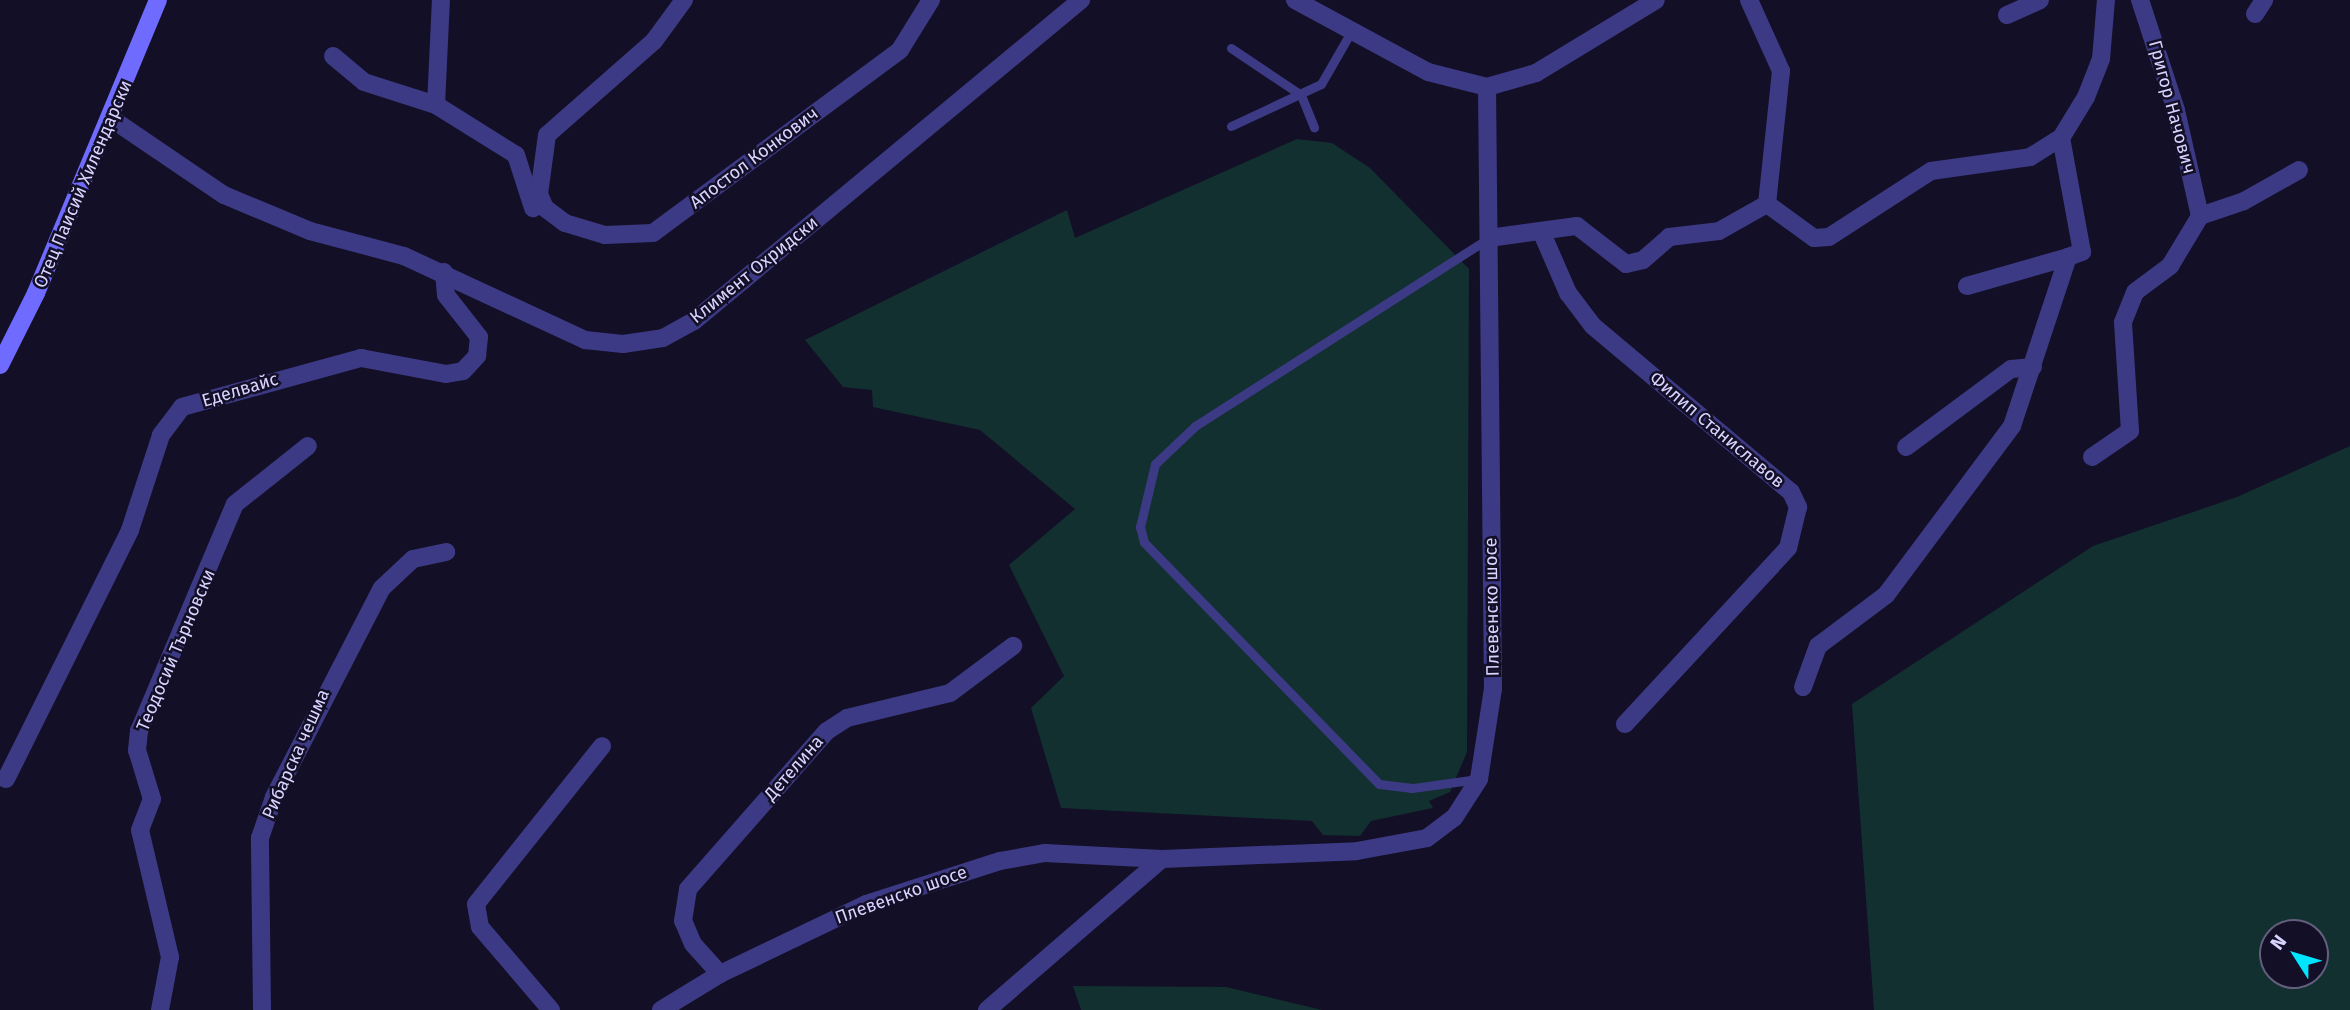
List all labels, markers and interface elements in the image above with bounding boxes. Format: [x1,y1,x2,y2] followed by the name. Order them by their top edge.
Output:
[2144,38,2200,176] street label: Григор Начович
[29,77,137,291] street label: Отец Паисий Хилендарски
[685,103,823,213] street label: Апостол Конкович
[686,212,822,328] street label: Климент Охридски
[1645,367,1789,493] street label: Филип Станиславов
[199,368,281,412] street label: Еделвайс
[1480,537,1504,677] street label: Плевенско шосе
[132,566,220,734] street label: Теодосий Търновски
[258,686,334,822] street label: Рибарска чешма
[760,731,828,805] street label: Детелина
[832,861,970,929] street label: Плевенско шосе
[2259,919,2329,989] north arrow
[2265,930,2291,954] text: N

